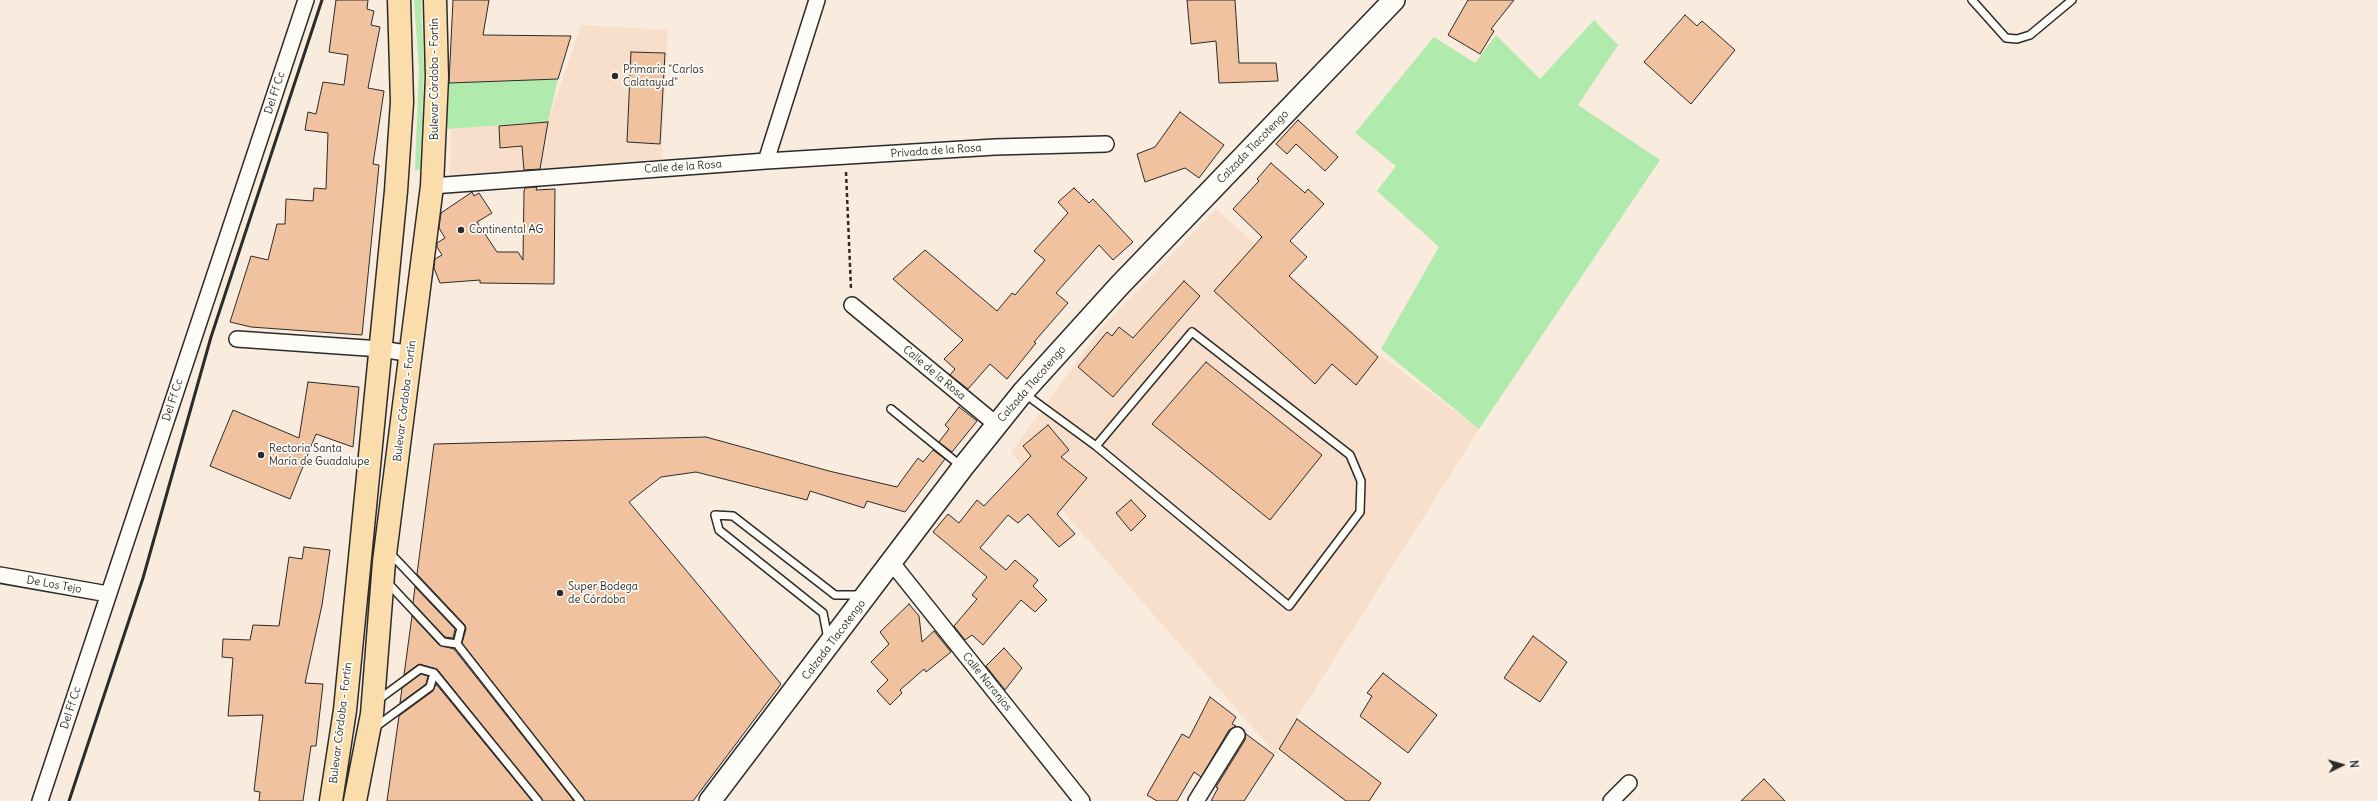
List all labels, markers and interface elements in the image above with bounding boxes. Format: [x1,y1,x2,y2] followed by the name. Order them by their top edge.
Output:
[428,18,442,140] street label: Bulevar Córdoba - Fortín
[623,63,704,89] place label: Primaria "Carlos Calatayud"
[262,70,288,116] street label: Del Ff Cc
[610,71,620,81] marker: Primaria "Carlos Calatayud"
[1215,108,1291,186] street label: Calzada Tlacotengo
[890,141,982,161] street label: Privada de la Rosa
[644,158,722,176] street label: Calle de la Rosa
[469,223,543,237] place label: Continental AG
[456,225,466,235] marker: Continental AG
[391,340,419,462] street label: Bulevar Córdoba - Fortín
[900,343,968,403] street label: Calle de la Rosa
[995,343,1069,425] street label: Calzada Tlacotengo
[160,377,186,423] street label: Del Ff Cc
[269,442,369,468] place label: Rectoria Santa María de Guadalupe
[256,450,266,460] marker: Rectoria Santa María de Guadalupe
[26,574,82,596] street label: De Los Tejo
[568,580,638,606] place label: Super Bodega de Córdoba
[555,588,565,598] marker: Super Bodega de Córdoba
[800,597,868,683] street label: Calzada Tlacotengo
[959,650,1015,714] street label: Calle Naranjos
[327,662,355,784] street label: Bulevar Córdoba - Fortín
[58,685,84,731] street label: Del Ff Cc
[2322,745,2362,785] north arrow
[2347,760,2361,768] text: N

